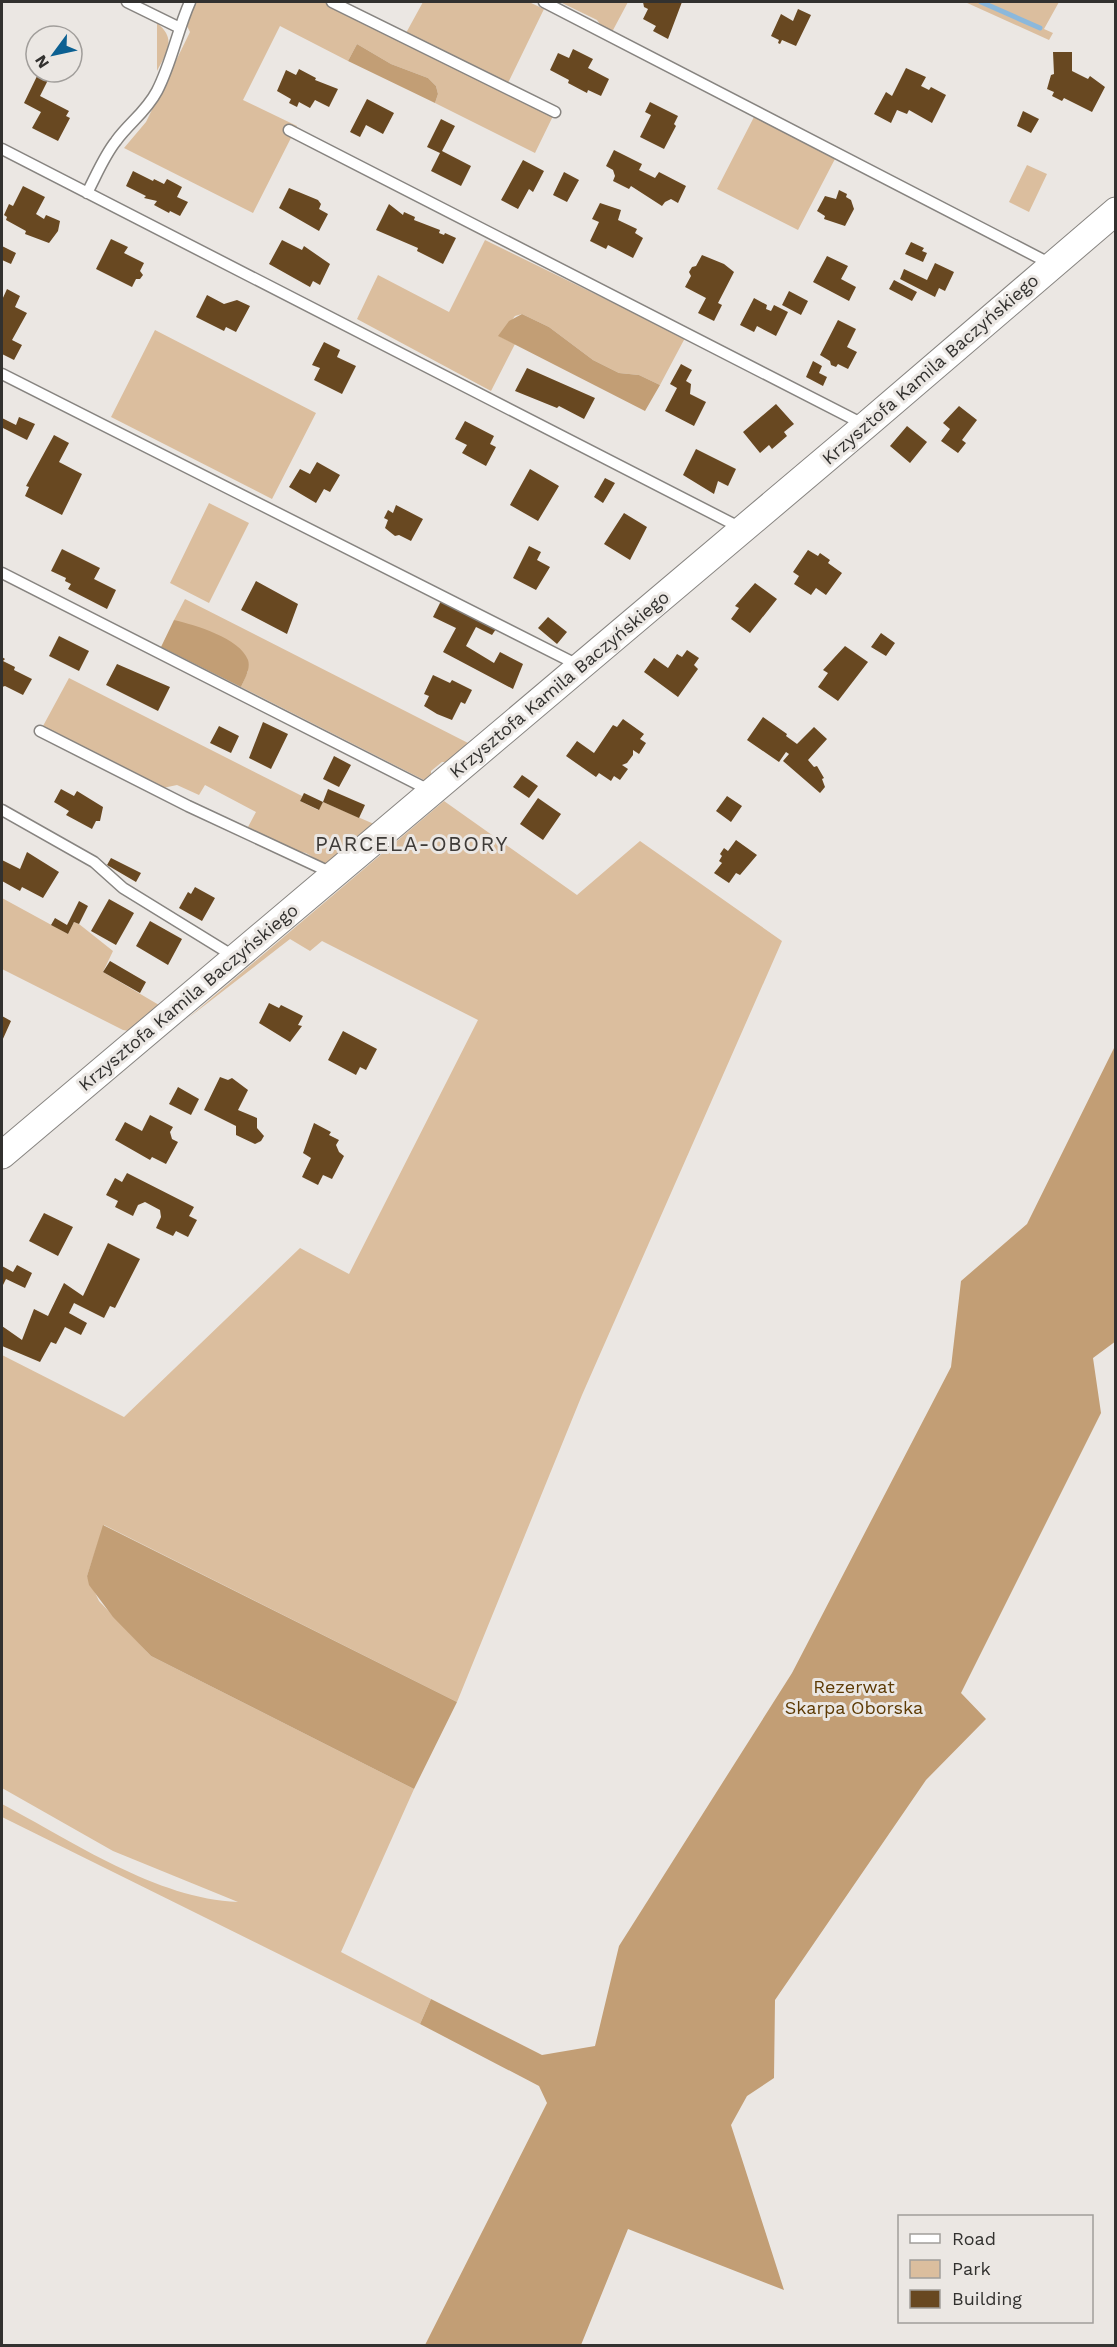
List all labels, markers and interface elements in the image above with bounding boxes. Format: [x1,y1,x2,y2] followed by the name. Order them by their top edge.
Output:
[24,24,84,84] north arrow
[31,52,53,72] text: N
[817,269,1043,469] street label: Krzysztofa Kamila Baczyńskiego
[445,586,673,782] street label: Krzysztofa Kamila Baczyńskiego
[315,831,509,856] district label: PARCELA-OBORY
[74,899,302,1095] street label: Krzysztofa Kamila Baczyńskiego
[785,1676,923,1718] park label: Rezerwat Skarpa Oborska
[898,2215,1093,2323] legend
[952,2228,996,2249] text: Road
[952,2258,991,2279] text: Park
[952,2288,1022,2309] text: Building

